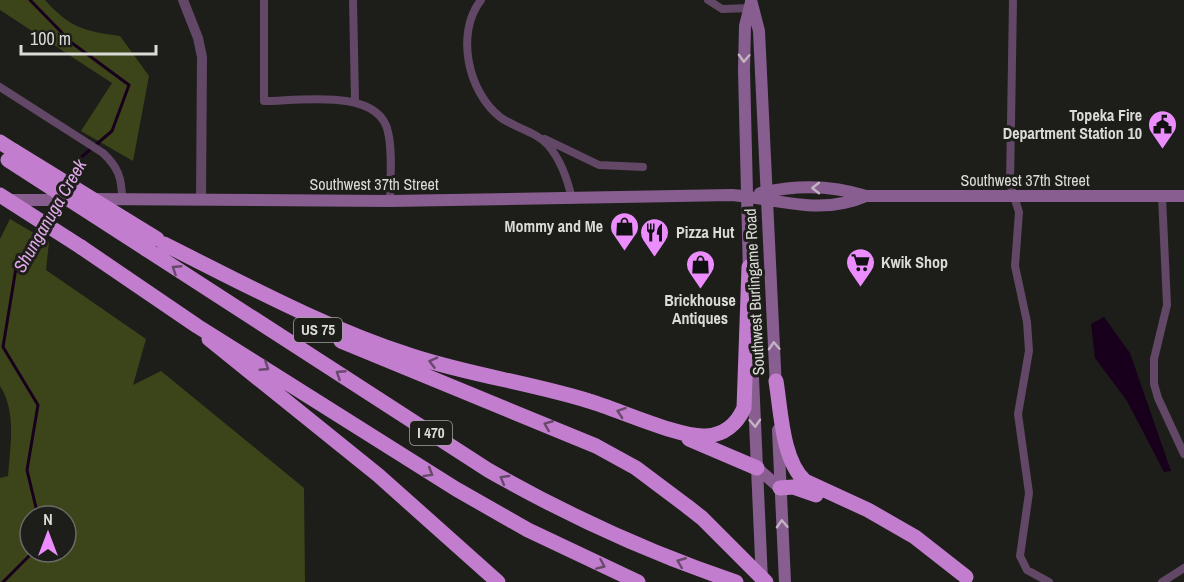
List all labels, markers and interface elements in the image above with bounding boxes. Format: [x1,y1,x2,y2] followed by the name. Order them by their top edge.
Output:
[21,18,156,56] scale bar
[30,26,71,51] text: 100 m
[738,53,751,62] one-way arrow
[1003,104,1142,144] place label: Topeka Fire Department Station 10
[1147,108,1179,150] public building icon: Topeka Fire Department Station 10
[7,154,92,277] water label: Shunganuga Creek
[960,169,1090,191] street label: Southwest 37th Street
[309,173,439,195] street label: Southwest 37th Street
[812,182,821,194] one-way arrow
[739,208,769,376] street label: Southwest Burlingame Road
[608,210,640,252] shop icon: Mommy and Me
[505,215,603,237] place label: Mommy and Me
[639,216,671,258] restaurant icon: Pizza Hut
[676,221,735,243] place label: Pizza Hut
[844,246,876,288] supermarket icon: Kwik Shop
[684,248,716,290] shop icon: Brickhouse Antiques
[881,251,948,273] place label: Kwik Shop
[172,264,182,276] one-way arrow
[664,289,736,329] place label: Brickhouse Antiques
[294,318,342,342] road number: US 75
[768,342,781,351] one-way arrow
[428,357,438,369] one-way arrow
[258,360,269,371] one-way arrow
[336,370,346,382] one-way arrow
[616,406,627,419] one-way arrow
[748,418,761,427] one-way arrow
[543,420,554,432] one-way arrow
[410,421,452,445] road number: I 470
[423,465,433,477] one-way arrow
[500,475,511,486] one-way arrow
[18,504,78,564] north arrow
[43,508,53,530] text: N
[776,520,788,529] one-way arrow
[676,557,687,569] one-way arrow
[594,558,605,570] one-way arrow

